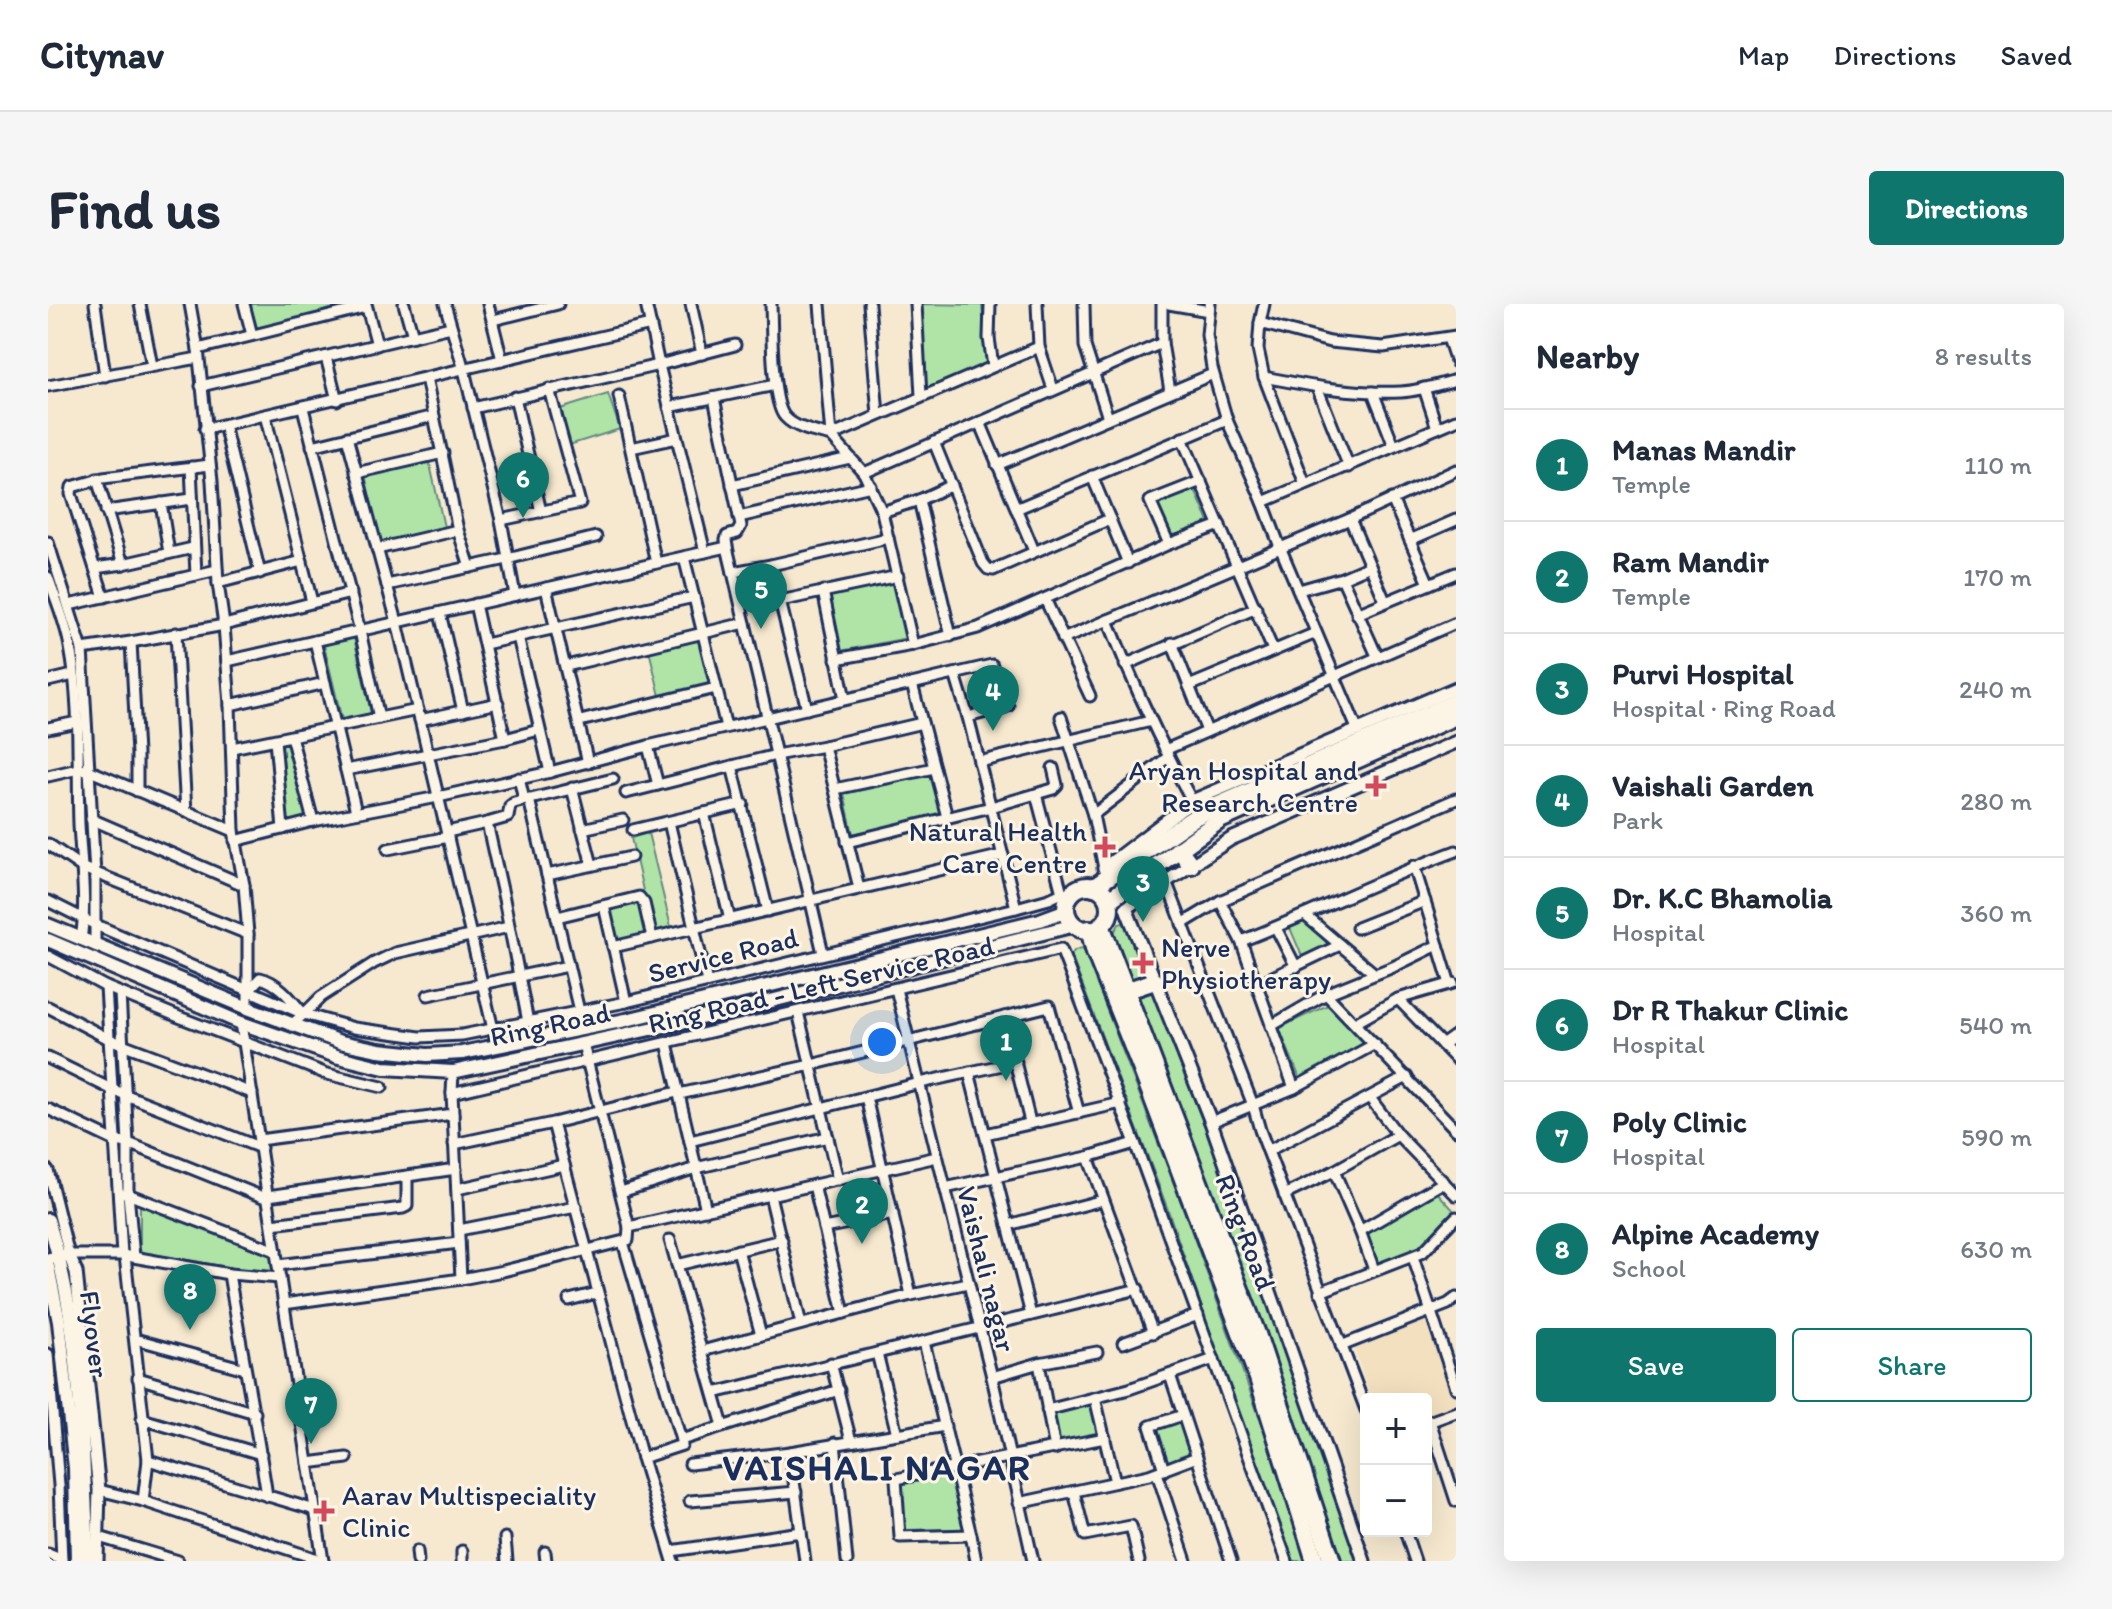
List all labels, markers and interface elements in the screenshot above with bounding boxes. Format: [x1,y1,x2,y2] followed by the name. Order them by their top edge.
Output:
[40,32,164,78] text: Citynav
[1738,38,1789,72] text: Map
[1833,38,1957,72] text: Directions
[2001,38,2072,72] text: Saved
[1869,171,2064,245] button: Directions
[48,175,221,242] text: Find us
[1536,336,1639,377] text: Nearby
[1935,340,2032,372] text: 8 results
[1612,431,1795,468] text: Manas Mandir
[1556,449,1568,481] text: 1
[1964,449,2032,481] text: 110 m
[497,452,549,518] pin: 6
[1612,468,1691,500] text: Temple
[1612,543,1769,580] text: Ram Mandir
[1555,561,1569,593] text: 2
[1963,561,2032,593] text: 170 m
[735,563,787,629] pin: 5
[1612,580,1691,612] text: Temple
[1612,655,1793,692] text: Purvi Hospital
[967,665,1019,731] pin: 4
[1555,673,1569,705] text: 3
[1959,673,2032,705] text: 240 m
[1612,692,1836,724] text: Hospital · Ring Road
[1129,753,1358,819] place label: Aryan Hospital and Research Centre
[1612,767,1814,804] text: Vaishali Garden
[1365,775,1387,797] marker: Aryan Hospital and Research Centre
[1554,785,1570,817] text: 4
[1960,785,2032,817] text: 280 m
[1612,804,1663,836] text: Park
[909,814,1087,880] place label: Natural Health Care Centre
[1094,836,1116,858] marker: Natural Health Care Centre
[1117,856,1169,922] pin: 3
[1612,879,1832,916] text: Dr. K.C Bhamolia
[1555,897,1569,929] text: 5
[1960,897,2032,929] text: 360 m
[1612,916,1705,948] text: Hospital
[644,920,802,990] street label: Service Road
[645,927,998,1040] street label: Ring Road - Left Service Road
[1161,930,1331,996] place label: Nerve Physiotherapy
[1132,952,1154,974] marker: Nerve Physiotherapy
[1612,991,1848,1028] text: Dr R Thakur Clinic
[487,995,613,1053] street label: Ring Road
[1555,1009,1569,1041] text: 6
[1959,1009,2032,1041] text: 540 m
[980,1015,1032,1081] pin: 1
[862,1022,902,1062] your location
[1612,1028,1705,1060] text: Hospital
[1612,1103,1747,1140] text: Poly Clinic
[1556,1121,1568,1153] text: 7
[1961,1121,2032,1153] text: 590 m
[1612,1140,1705,1172] text: Hospital
[1208,1169,1284,1295] street label: Ring Road
[836,1178,888,1244] pin: 2
[950,1183,1024,1355] street label: Vaishali nagar
[1612,1215,1819,1252] text: Alpine Academy
[1555,1233,1569,1265] text: 8
[1960,1233,2032,1265] text: 630 m
[1612,1252,1686,1284] text: School
[164,1264,216,1330] pin: 8
[73,1289,117,1379] street label: Flyover
[1536,1328,1776,1402] button: Save
[1792,1328,2032,1402] button: Share
[285,1378,337,1444] pin: 7
[1360,1393,1432,1537] map controls
[1360,1393,1432,1465] button: +
[722,1446,1032,1489] district label: VAISHALI NAGAR
[1360,1465,1432,1537] button: −
[342,1478,596,1544] place label: Aarav Multispeciality Clinic
[313,1500,335,1522] marker: Aarav Multispeciality Clinic

